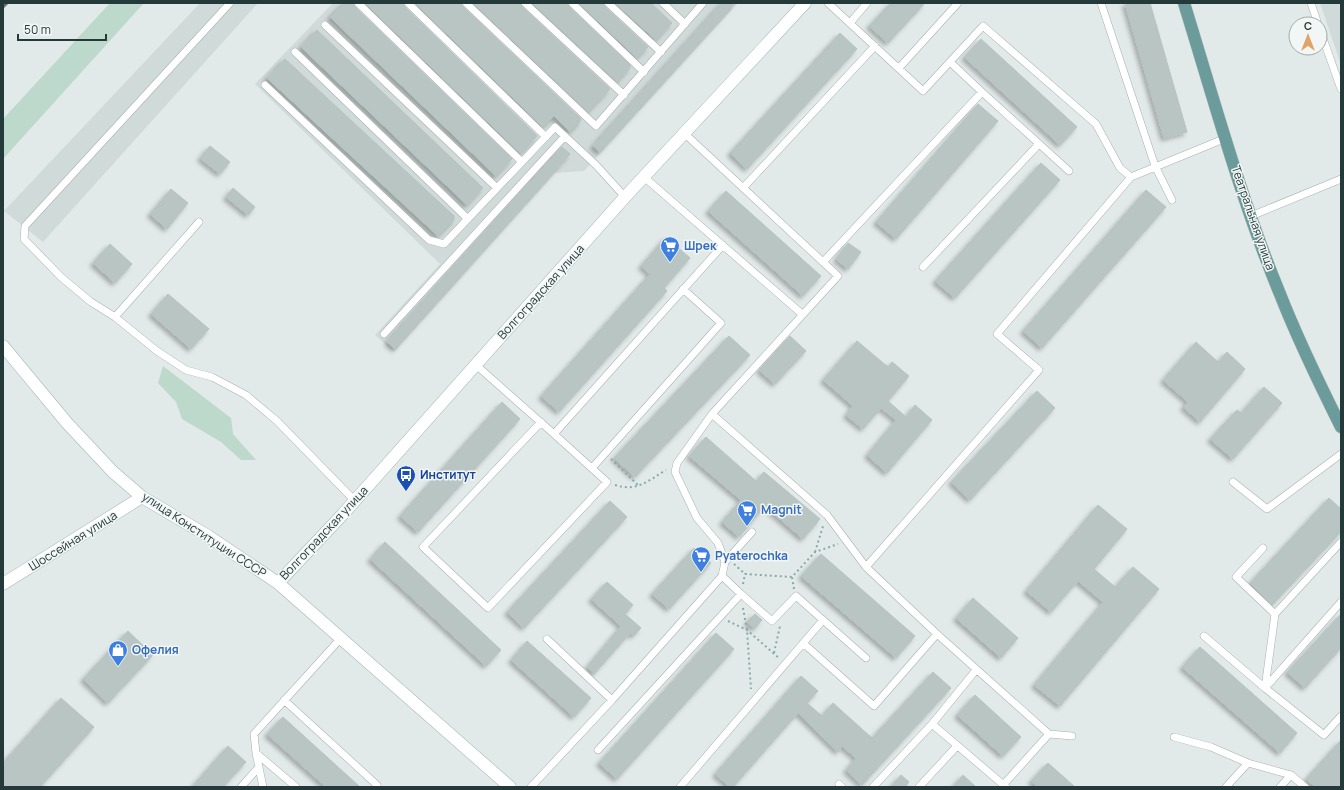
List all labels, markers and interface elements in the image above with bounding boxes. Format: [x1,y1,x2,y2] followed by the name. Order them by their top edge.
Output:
[18,16,106,42] scale bar
[1288,16,1328,56] north arrow
[1304,18,1312,33] text: С
[24,21,51,38] text: 50 m
[1228,163,1279,272] street label: Театральная улица
[659,235,681,263] supermarket icon: Шрек
[684,237,717,254] place label: Шрек
[493,240,588,343] street label: Волгоградская улица
[395,464,417,492] bus stop icon: Институт
[420,466,477,483] place label: Институт
[276,482,372,583] street label: Волгоградская улица
[139,488,270,581] street label: улица Конституции СССР
[736,499,758,527] supermarket icon: Magnit
[761,501,802,518] place label: Magnit
[25,506,120,575] street label: Шоссейная улица
[690,545,712,573] supermarket icon: Pyaterochka
[715,547,788,564] place label: Pyaterochka
[107,639,129,667] shop icon: Офелия
[132,641,179,658] place label: Офелия

